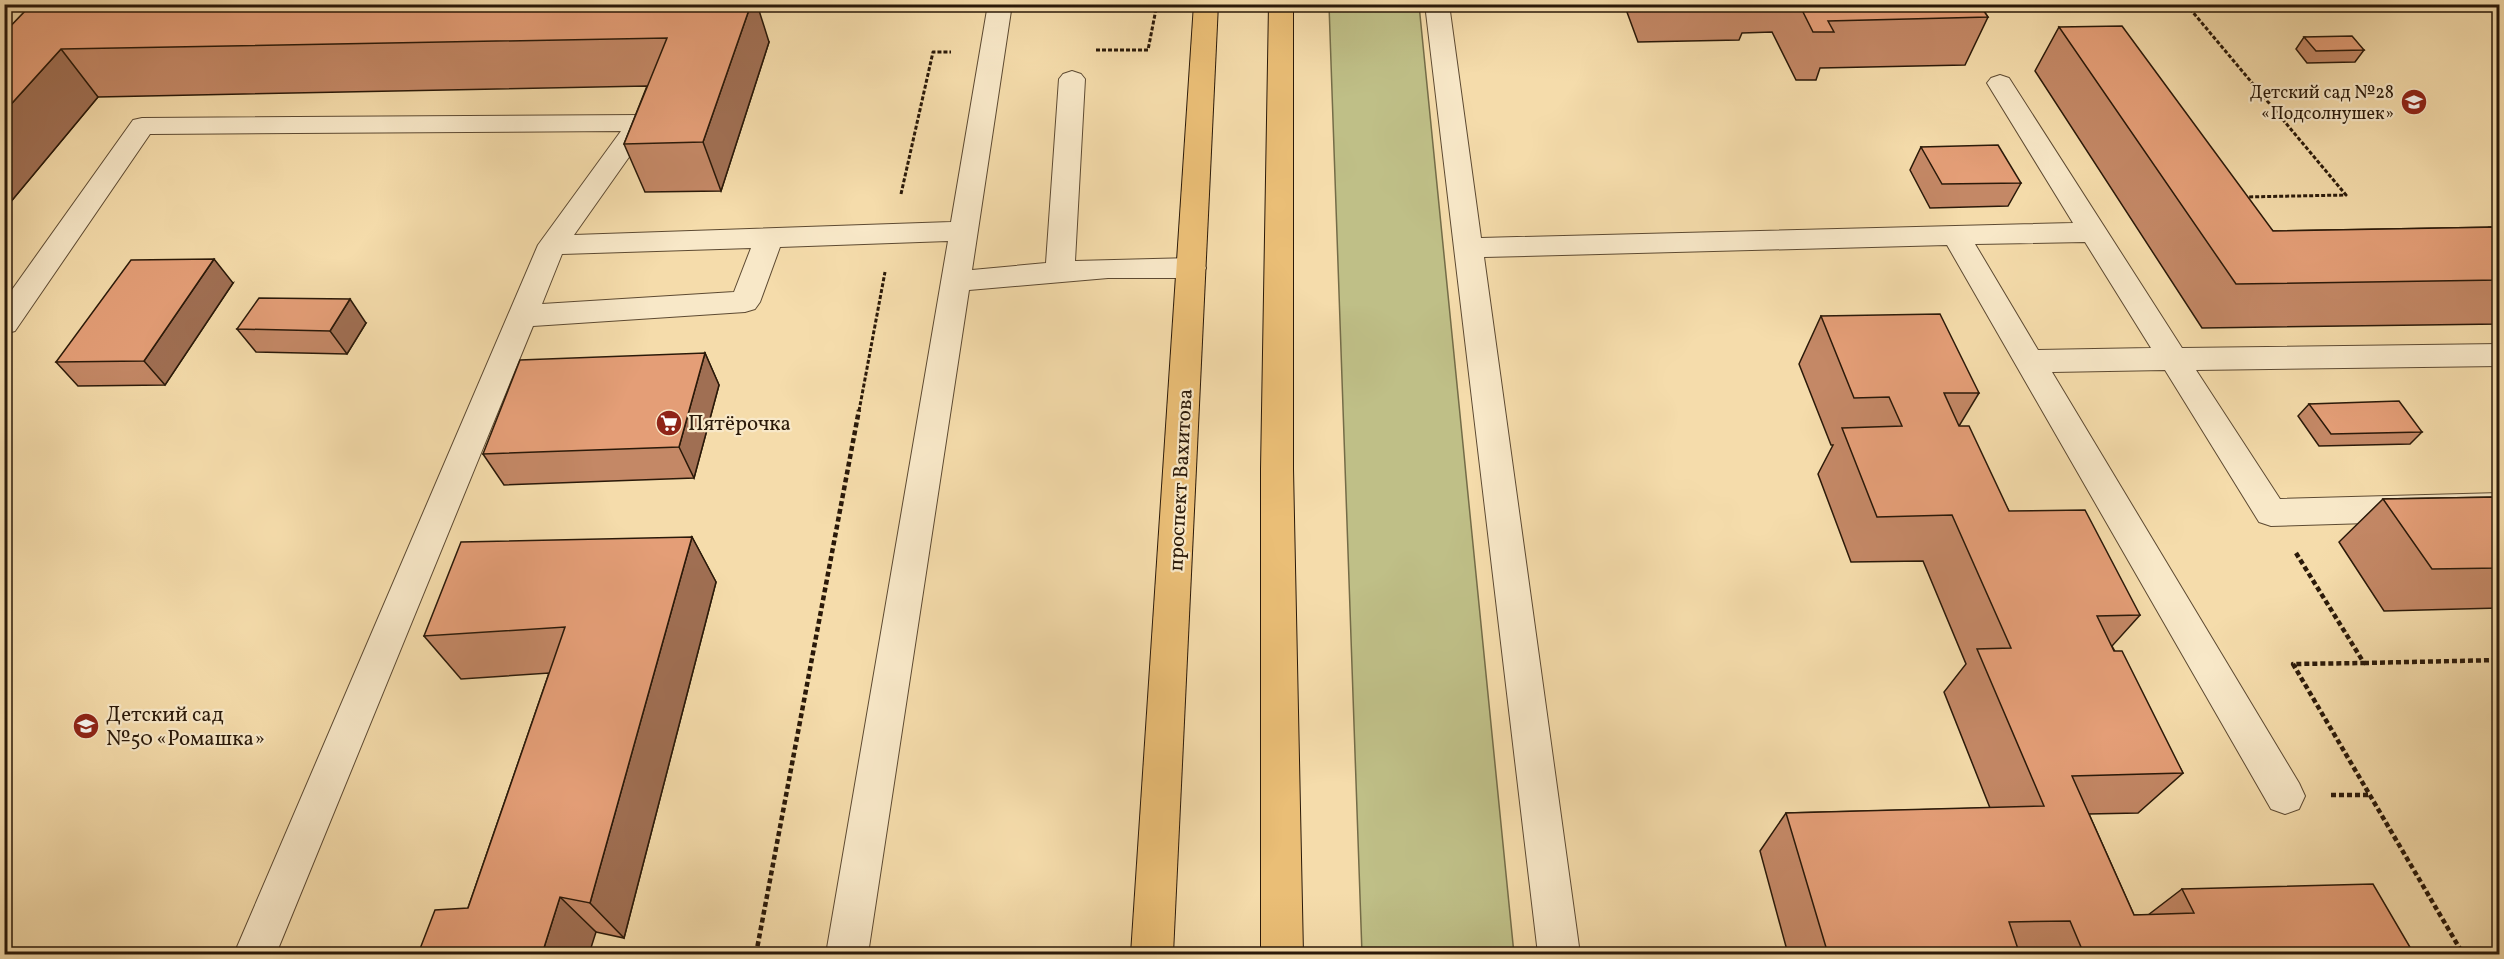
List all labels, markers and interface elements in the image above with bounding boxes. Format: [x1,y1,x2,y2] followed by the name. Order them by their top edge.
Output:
[2250,81,2394,127] place label: Детский сад №28 «Подсолнушек»
[2399,87,2429,117] school or university icon: Детский сад №28 «Подсолнушек»
[1162,388,1201,572] street label: проспект Вахитова
[654,408,684,438] supermarket icon: Пятёрочка
[688,410,791,439] place label: Пятёрочка
[106,701,265,754] place label: Детский сад №50 «Ромашка»
[71,711,101,741] school or university icon: Детский сад №50 «Ромашка»

